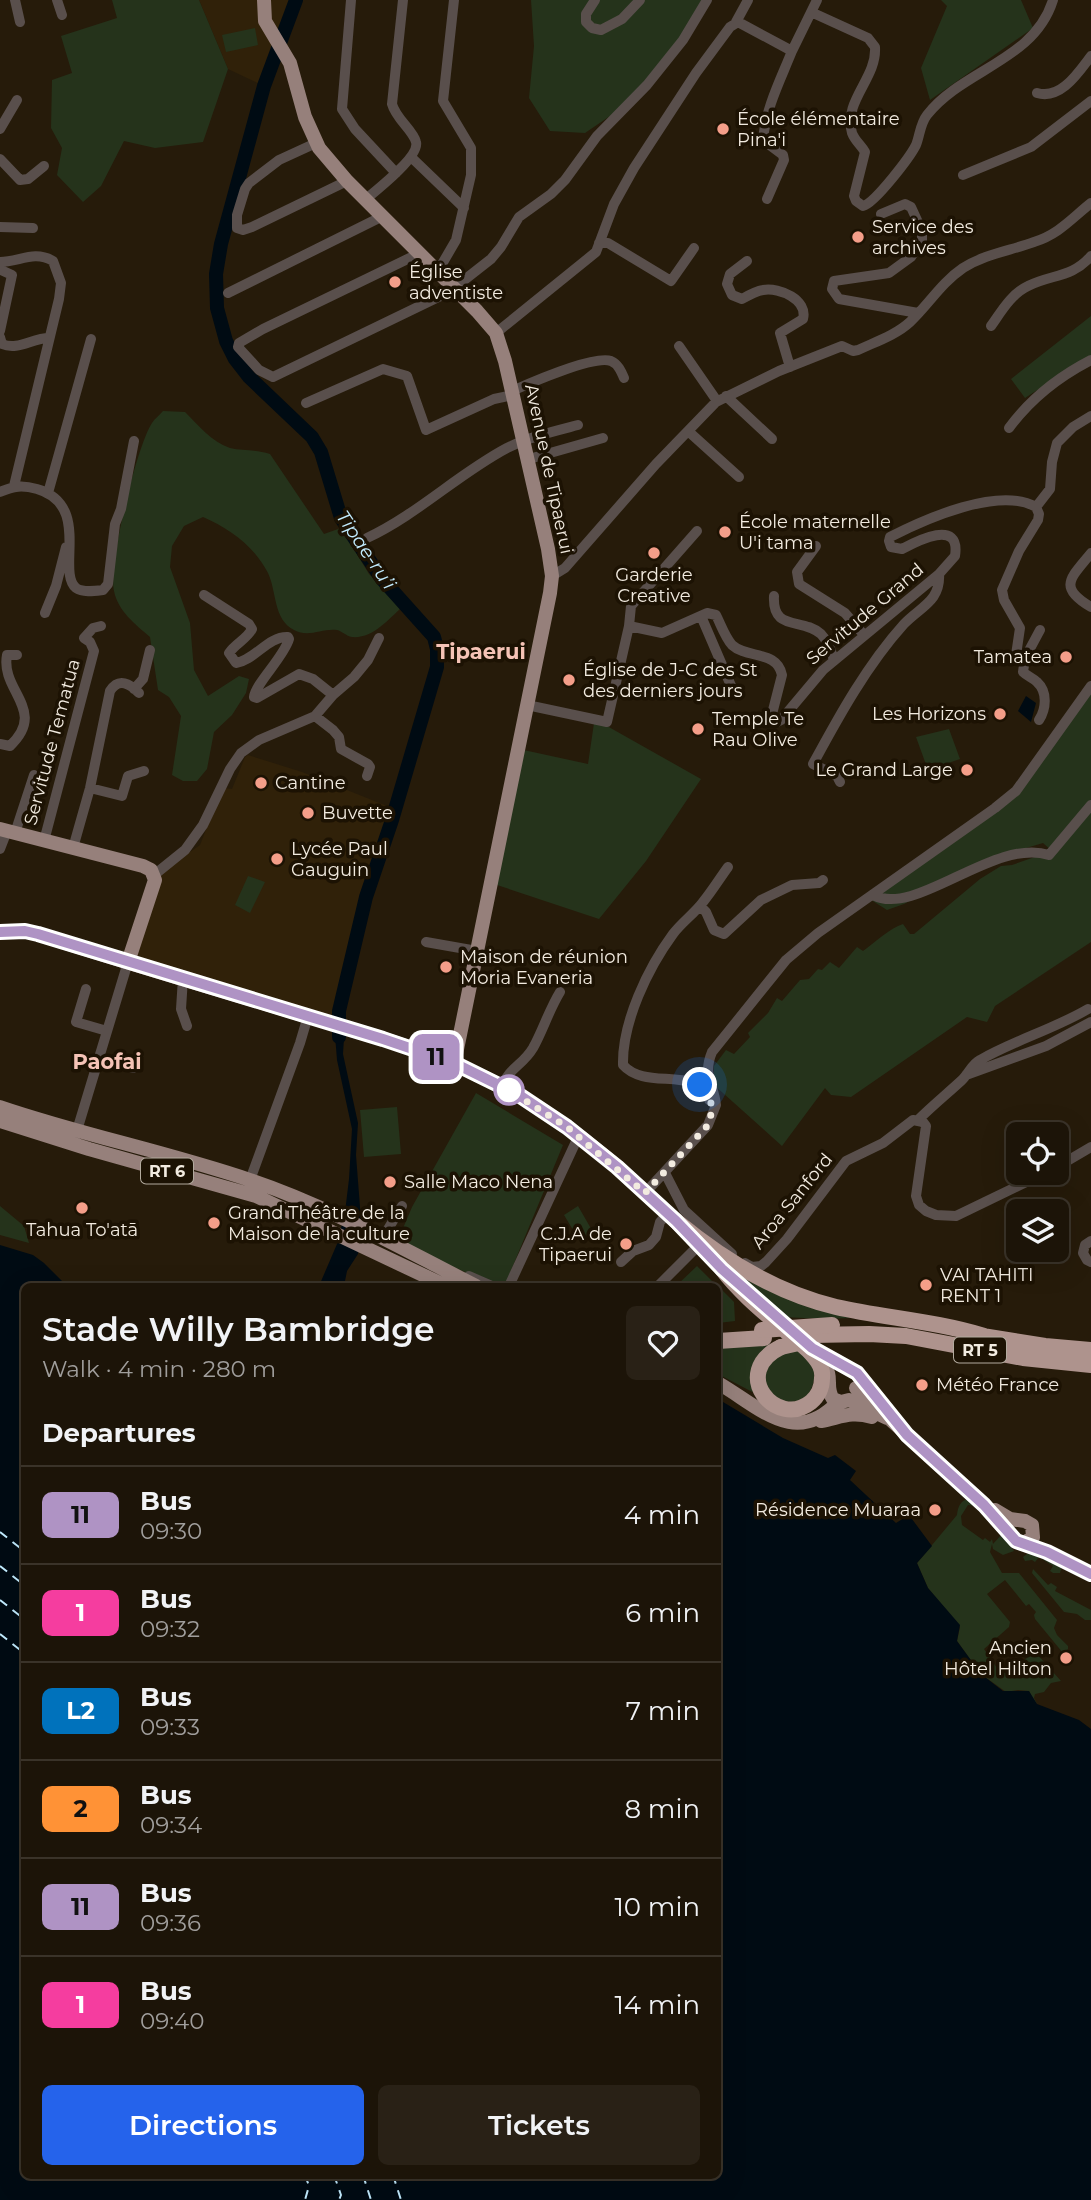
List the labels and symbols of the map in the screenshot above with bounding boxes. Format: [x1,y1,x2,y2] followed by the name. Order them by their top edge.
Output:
[737,108,900,151] place label: École élémentaire Pina'i
[715,121,731,137] marker: École élémentaire Pina'i
[872,216,974,259] place label: Service des archives
[850,229,866,245] marker: Service des archives
[409,261,503,304] place label: Église adventiste
[387,274,403,290] marker: Église adventiste
[520,382,578,556] street label: Avenue de Tipaerui
[331,506,401,595] water label: Tipae-ru’i
[739,511,891,554] place label: École maternelle U'i tama
[717,524,733,540] marker: École maternelle U'i tama
[646,545,662,561] marker: Garderie Creative
[802,558,928,670] street label: Servitude Grand
[615,564,693,607] place label: Garderie Creative
[436,639,526,664] district label: Tipaerui
[974,646,1052,668] place label: Tamatea
[1058,649,1074,665] marker: Tamatea
[19,657,85,827] street label: Servitude Tematua
[583,659,758,702] place label: Église de J-C des St des derniers jours
[561,672,577,688] marker: Église de J-C des St des derniers jours
[872,703,986,725] place label: Les Horizons
[992,706,1008,722] marker: Les Horizons
[712,708,804,751] place label: Temple Te Rau Olive
[690,721,706,737] marker: Temple Te Rau Olive
[815,759,953,781] place label: Le Grand Large
[959,762,975,778] marker: Le Grand Large
[275,772,346,794] place label: Cantine
[253,775,269,791] marker: Cantine
[322,802,393,824] place label: Buvette
[300,805,316,821] marker: Buvette
[291,838,388,881] place label: Lycée Paul Gauguin
[269,851,285,867] marker: Lycée Paul Gauguin
[460,946,628,989] place label: Maison de réunion Moria Evaneria
[438,959,454,975] marker: Maison de réunion Moria Evaneria
[404,1034,467,1080] line badge: 11
[72,1049,142,1074] district label: Paofai
[682,1067,717,1102] your location
[494,1075,524,1105] unlabelled marker
[747,1149,837,1253] street label: Aroa Sanford
[141,1158,193,1184] road number: RT 6
[404,1171,553,1193] place label: Salle Maco Nena
[382,1174,398,1190] marker: Salle Maco Nena
[74,1200,90,1216] marker: Tahua To'atā
[228,1202,410,1245] place label: Grand Théâtre de la Maison de la culture
[206,1215,222,1231] marker: Grand Théâtre de la Maison de la culture
[26,1219,138,1241] place label: Tahua To'atā
[539,1223,612,1266] place label: C.J.A de Tipaerui
[618,1236,634,1252] marker: C.J.A de Tipaerui
[940,1264,1033,1307] place label: VAI TAHITI RENT 1
[918,1277,934,1293] marker: VAI TAHITI RENT 1
[954,1338,1006,1362] road number: RT 5
[936,1374,1059,1396] place label: Météo France
[914,1377,930,1393] marker: Météo France
[755,1499,921,1521] place label: Résidence Muaraa
[927,1502,943,1518] marker: Résidence Muaraa
[944,1637,1052,1680] place label: Ancien Hôtel Hilton
[1058,1650,1074,1666] marker: Ancien Hôtel Hilton

